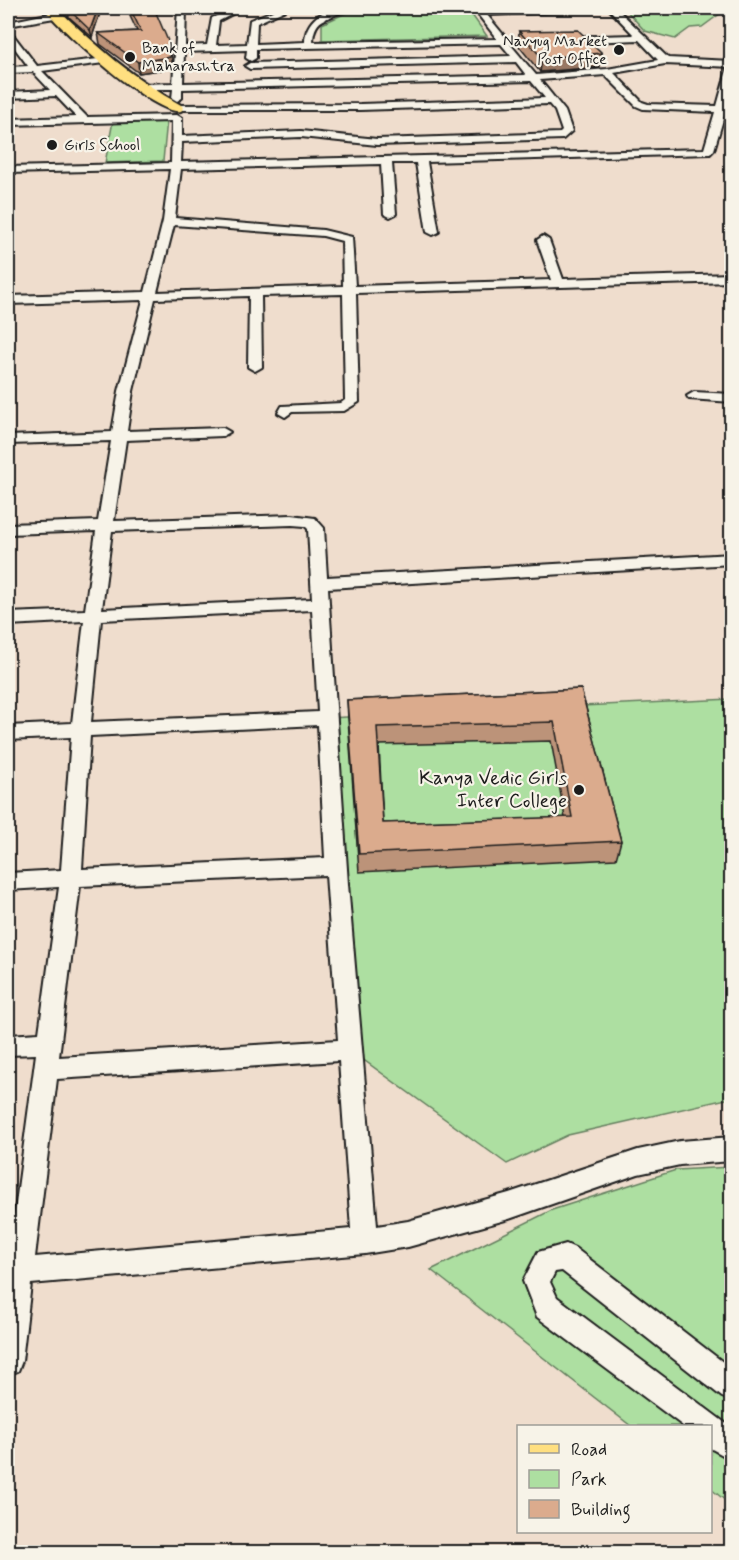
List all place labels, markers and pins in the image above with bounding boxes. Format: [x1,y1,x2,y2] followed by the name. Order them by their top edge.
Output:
[503,31,607,70] place label: Navyug Market Post Office
[142,38,235,77] place label: Bank of Maharashtra
[612,43,626,57] marker: Navyug Market Post Office
[123,50,137,64] marker: Bank of Maharashtra
[64,135,140,156] place label: Girls School
[45,138,59,152] marker: Girls School
[419,765,567,815] place label: Kanya Vedic Girls Inter College
[572,783,586,797] marker: Kanya Vedic Girls Inter College

